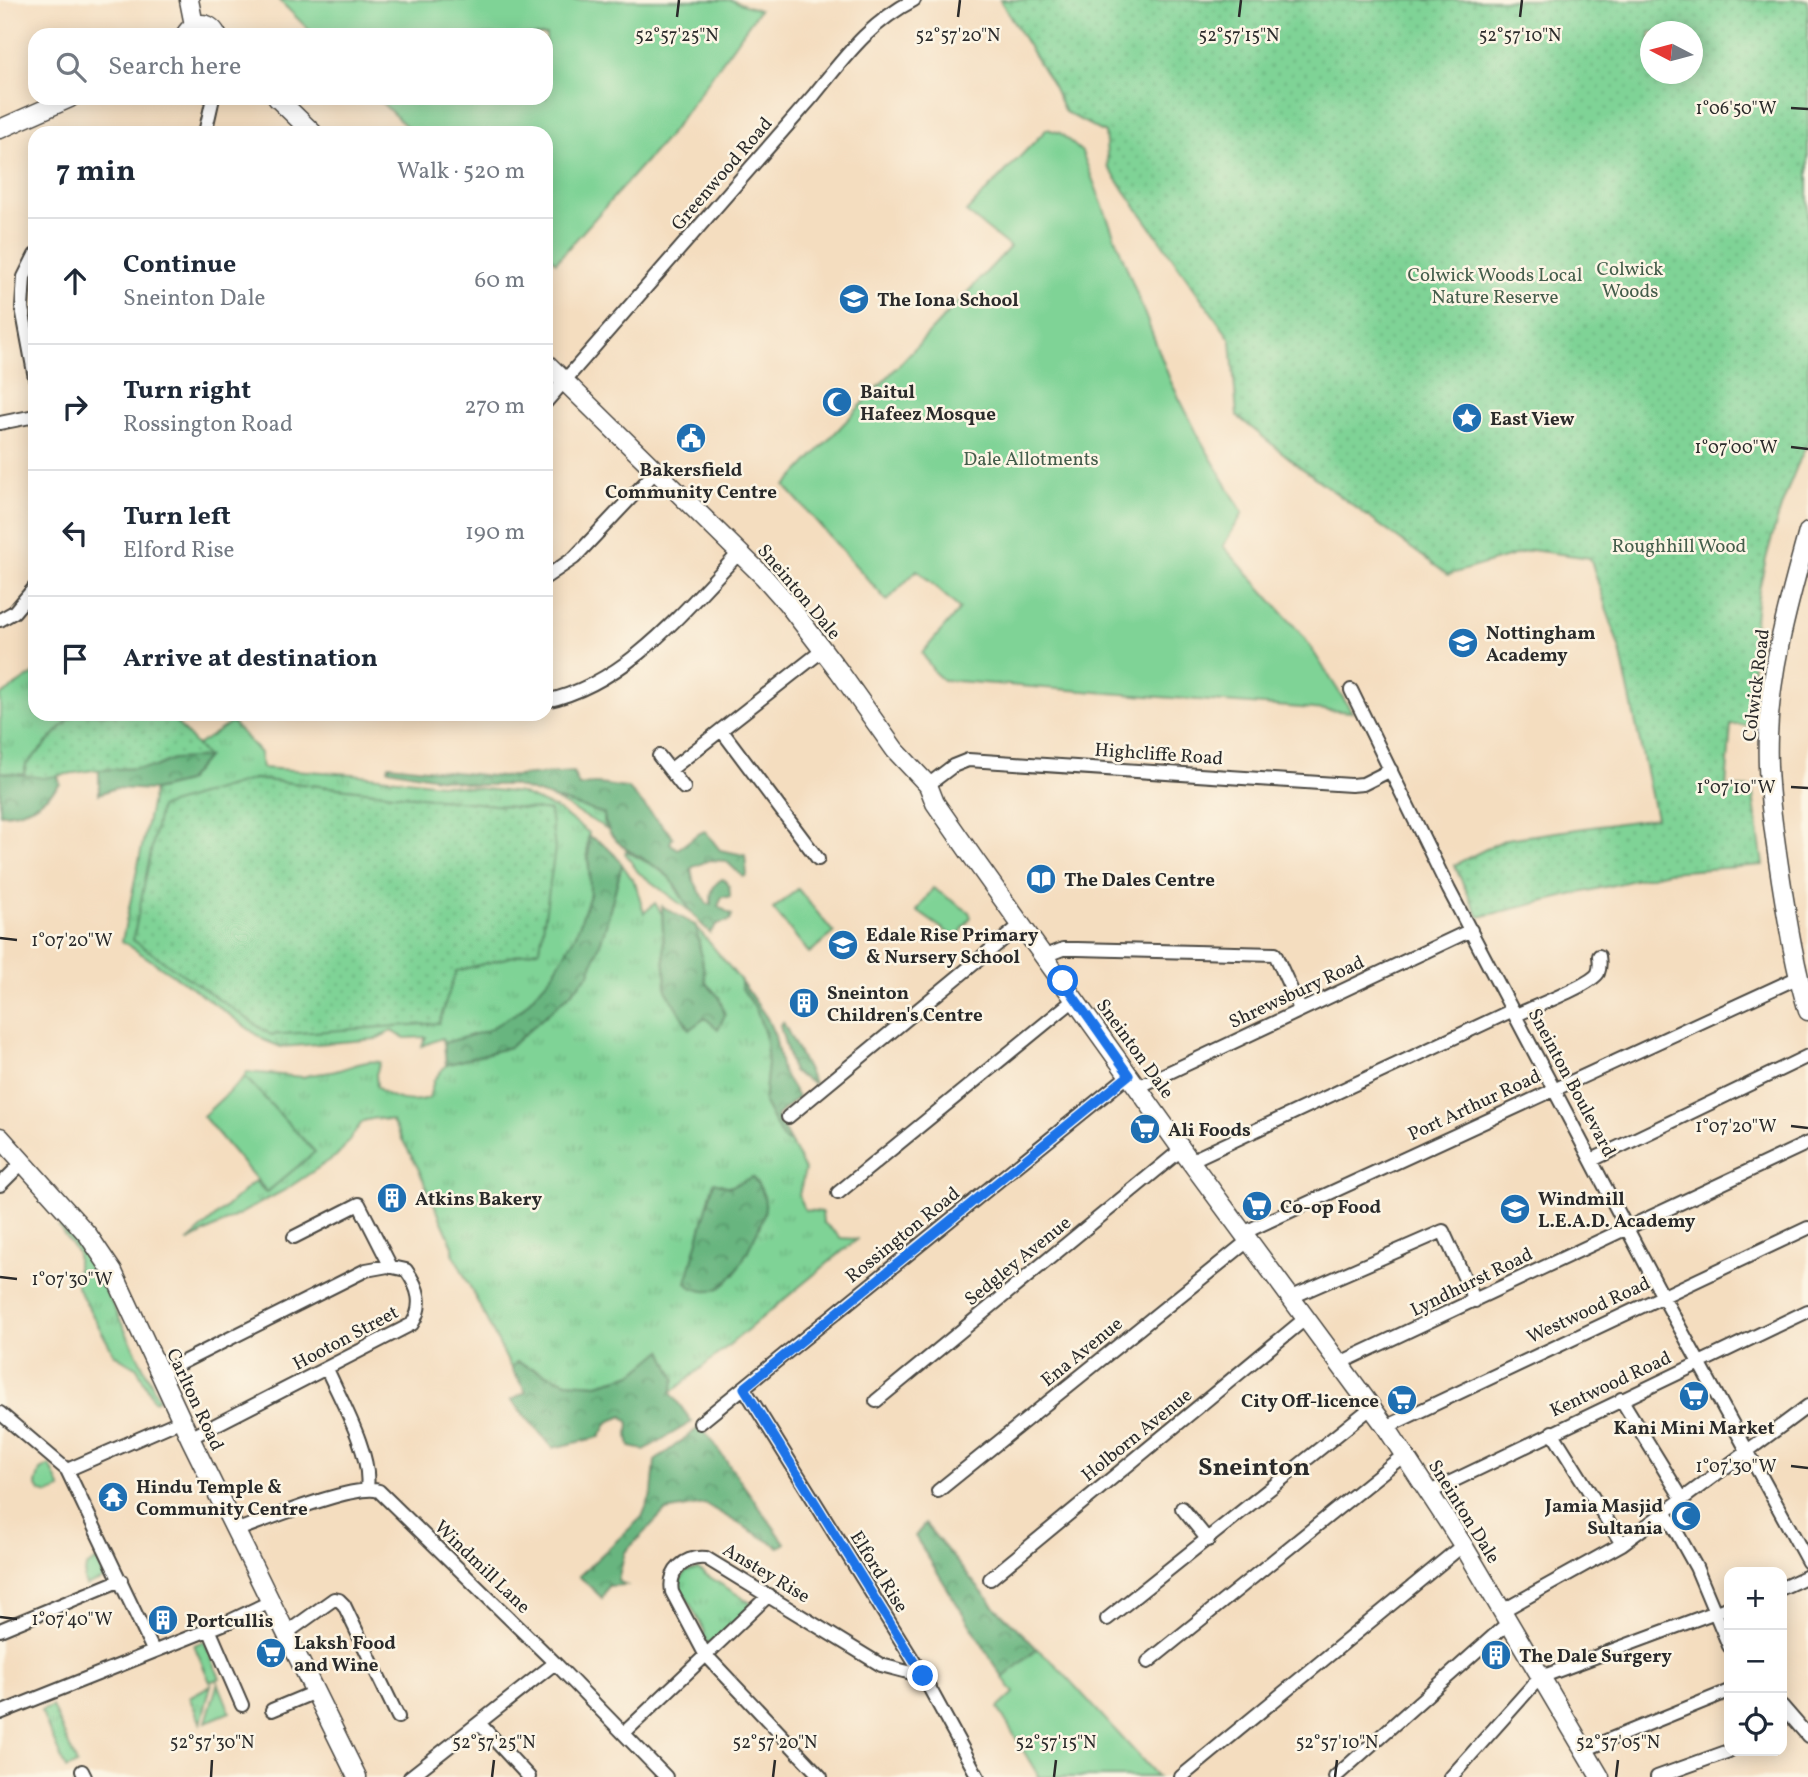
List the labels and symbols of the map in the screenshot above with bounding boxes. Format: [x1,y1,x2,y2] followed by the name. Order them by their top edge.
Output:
[1640,21,1703,84] north arrow
[635,24,719,49] text: 52°57'25"N
[916,24,1000,49] text: 52°57'20"N
[1199,24,1279,49] text: 52°57'15"N
[1479,24,1561,49] text: 52°57'10"N
[1696,97,1776,122] text: 1°06'50"W
[666,112,779,237] street label: Greenwood Road
[1597,257,1663,305] park label: Colwick Woods
[1408,263,1583,311] park label: Colwick Woods Local Nature Reserve
[837,282,871,316] school or university icon: The Iona School
[877,288,1019,314] place label: The Iona School
[860,380,996,428] place label: Baitul Hafeez Mosque
[820,385,854,419] mosque icon: Baitul Hafeez Mosque
[1450,401,1484,435] place icon: East View
[1490,407,1575,433] place label: East View
[674,421,708,455] public building icon: Bakersfield Community Centre
[1695,436,1777,461] text: 1°07'00"W
[963,447,1099,473] park label: Dale Allotments
[605,458,777,506] place label: Bakersfield Community Centre
[1612,534,1746,560] park label: Roughhill Wood
[751,539,846,646] street label: Sneinton Dale
[1486,621,1596,669] place label: Nottingham Academy
[1446,626,1480,660] school or university icon: Nottingham Academy
[1737,627,1777,743] street label: Colwick Road
[1094,738,1224,772] street label: Highcliffe Road
[1696,776,1776,801] text: 1°07'10"W
[1024,862,1058,896] library icon: The Dales Centre
[1064,868,1215,894] place label: The Dales Centre
[866,923,1039,971] place label: Edale Rise Primary & Nursery School
[826,928,860,962] school or university icon: Edale Rise Primary & Nursery School
[31,929,113,954] text: 1°07'20"W
[1225,950,1369,1036] street label: Shrewsbury Road
[1047,965,1078,996] route start
[827,981,983,1029] place label: Sneinton Children's Centre
[787,986,821,1020] building icon: Sneinton Children's Centre
[1089,994,1179,1104] street label: Sneinton Dale
[1521,1004,1621,1162] street label: Sneinton Boulevard
[1404,1064,1546,1148] street label: Port Arthur Road
[1128,1112,1162,1146] supermarket icon: Ali Foods
[1695,1115,1777,1140] text: 1°07'20"W
[1168,1118,1251,1144] place label: Ali Foods
[375,1181,409,1215] building icon: Atkins Bakery
[841,1181,966,1290] street label: Rossington Road
[415,1187,542,1213] place label: Atkins Bakery
[1538,1187,1696,1235] place label: Windmill L.E.A.D. Academy
[1240,1189,1274,1223] supermarket icon: Co-op Food
[1498,1192,1532,1226] school or university icon: Windmill L.E.A.D. Academy
[1280,1195,1382,1221] place label: Co-op Food
[960,1211,1077,1313] street label: Sedgley Avenue
[1406,1242,1537,1324] street label: Lyndhurst Road
[32,1268,112,1293] text: 1°07'30"W
[1523,1271,1655,1351] street label: Westwood Road
[289,1300,404,1377] street label: Hooton Street
[1036,1312,1129,1394] street label: Ena Avenue
[159,1344,229,1455] street label: Carlton Road
[1546,1345,1676,1424] street label: Kentwood Road
[1677,1379,1711,1413] supermarket icon: Kani Mini Market
[1076,1383,1198,1488] street label: Holborn Avenue
[1385,1383,1419,1417] supermarket icon: City Off-licence
[1241,1389,1379,1415] place label: City Off-licence
[1613,1416,1775,1442] place label: Kani Mini Market
[1198,1450,1310,1486] district label: Sneinton
[1421,1455,1506,1569] street label: Sneinton Dale
[1696,1455,1776,1480] text: 1°07'30"W
[136,1475,308,1523] place label: Hindu Temple & Community Centre
[96,1480,130,1514] temple icon: Hindu Temple & Community Centre
[1544,1494,1663,1542] place label: Jamia Masjid Sultania
[1669,1499,1703,1533] mosque icon: Jamia Masjid Sultania
[428,1515,535,1620] street label: Windmill Lane
[843,1526,914,1618] street label: Elford Rise
[717,1537,814,1610] street label: Anstey Rise
[146,1603,180,1637] building icon: Portcullis
[32,1608,113,1633] text: 1°07'40"W
[186,1609,274,1635] place label: Portcullis
[294,1631,396,1679] place label: Laksh Food and Wine
[254,1636,288,1670] supermarket icon: Laksh Food and Wine
[1479,1638,1513,1672] building icon: The Dale Surgery
[1519,1644,1672,1670] place label: The Dale Surgery
[907,1660,938,1691] route end
[170,1731,254,1756] text: 52°57'30"N
[452,1731,536,1756] text: 52°57'25"N
[733,1731,817,1756] text: 52°57'20"N
[1016,1731,1096,1756] text: 52°57'15"N
[1296,1731,1378,1756] text: 52°57'10"N
[1576,1731,1660,1756] text: 52°57'05"N

